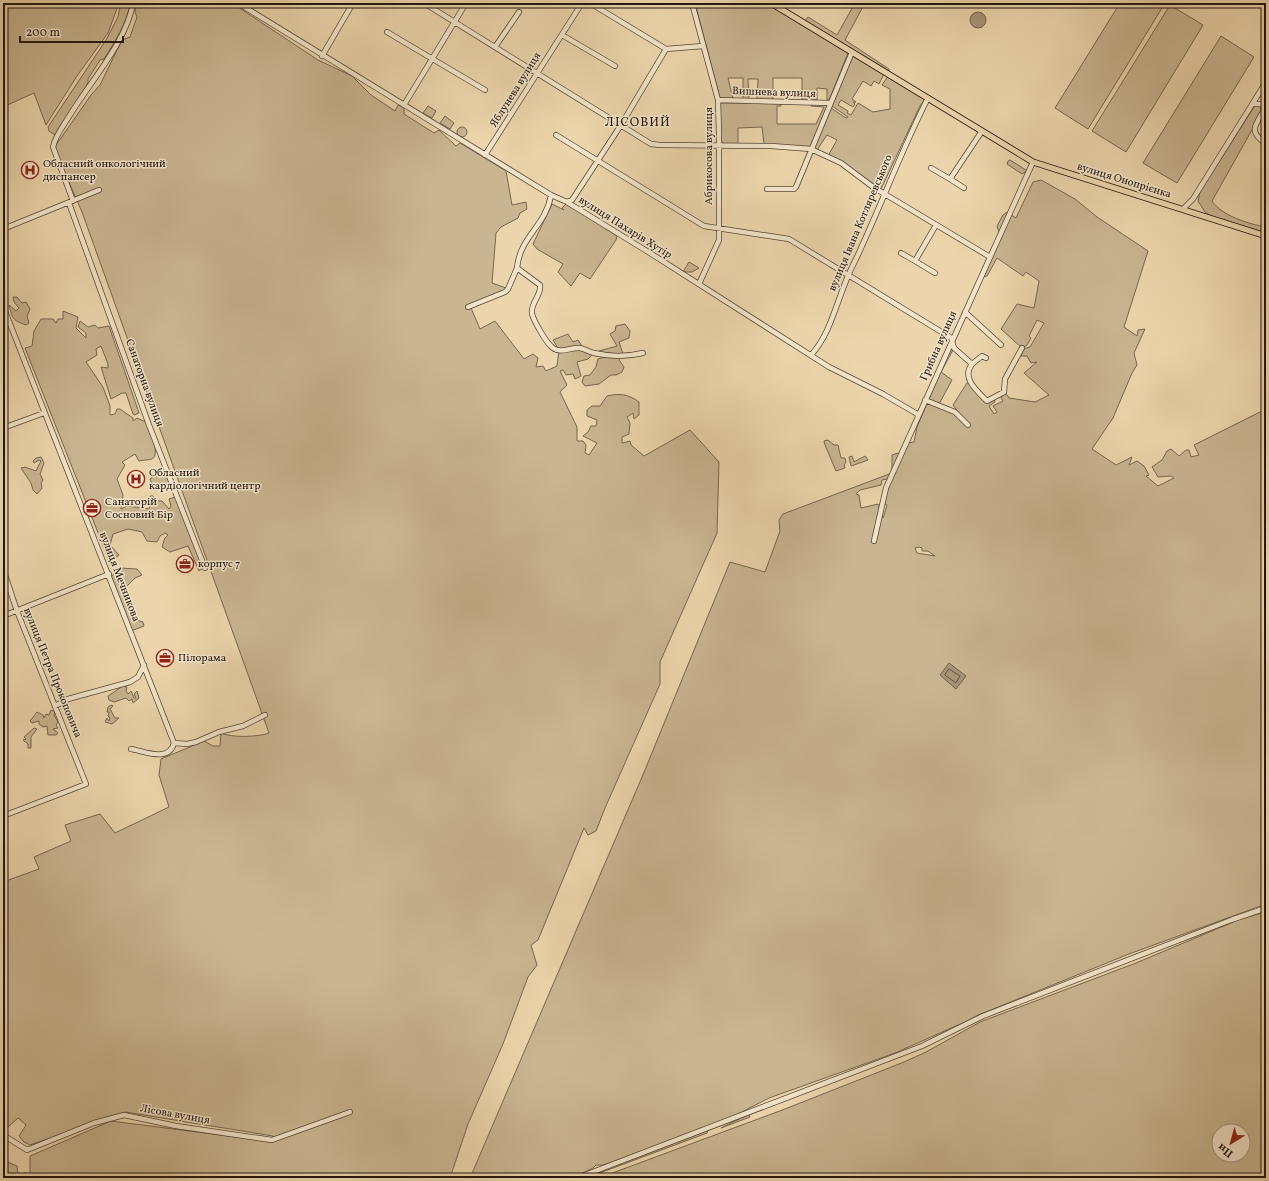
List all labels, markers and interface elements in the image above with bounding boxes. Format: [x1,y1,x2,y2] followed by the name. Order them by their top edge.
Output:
[20,18,123,44] scale bar
[26,25,60,41] text: 200 m
[487,49,545,130] street label: Яблунева вулиця
[732,84,816,102] street label: Вишнева вулиця
[702,107,717,205] street label: Абрикосова вулиця
[605,114,671,132] district label: ЛІСОВИЙ
[825,152,897,294] street label: вулиця Івана Котляревського
[43,157,166,185] place label: Обласний онкологічний диспансер
[20,160,40,180] hospital icon: Обласний онкологічний диспансер
[1075,160,1173,203] street label: вулиця Онопрієнка
[575,193,675,263] street label: вулиця Пахарів Хутір
[917,308,961,383] street label: Грибна вулиця
[121,337,167,429] street label: Санаторна вулиця
[149,466,260,494] place label: Обласний кардіологічний центр
[126,469,146,489] hospital icon: Обласний кардіологічний центр
[105,495,173,523] place label: Санаторій Сосновий Бір
[82,498,102,518] office icon: Санаторій Сосновий Бір
[95,530,143,625] street label: вулиця Мечникова
[175,554,195,574] office icon: корпус 7
[198,557,240,572] place label: корпус 7
[19,606,85,741] street label: вулиця Петра Прокоповича
[155,648,175,668] office icon: Пілорама
[178,651,227,666] place label: Пілорама
[139,1101,211,1129] street label: Лісова вулиця
[1211,1123,1251,1163] north arrow
[1215,1139,1237,1160] text: Пн

